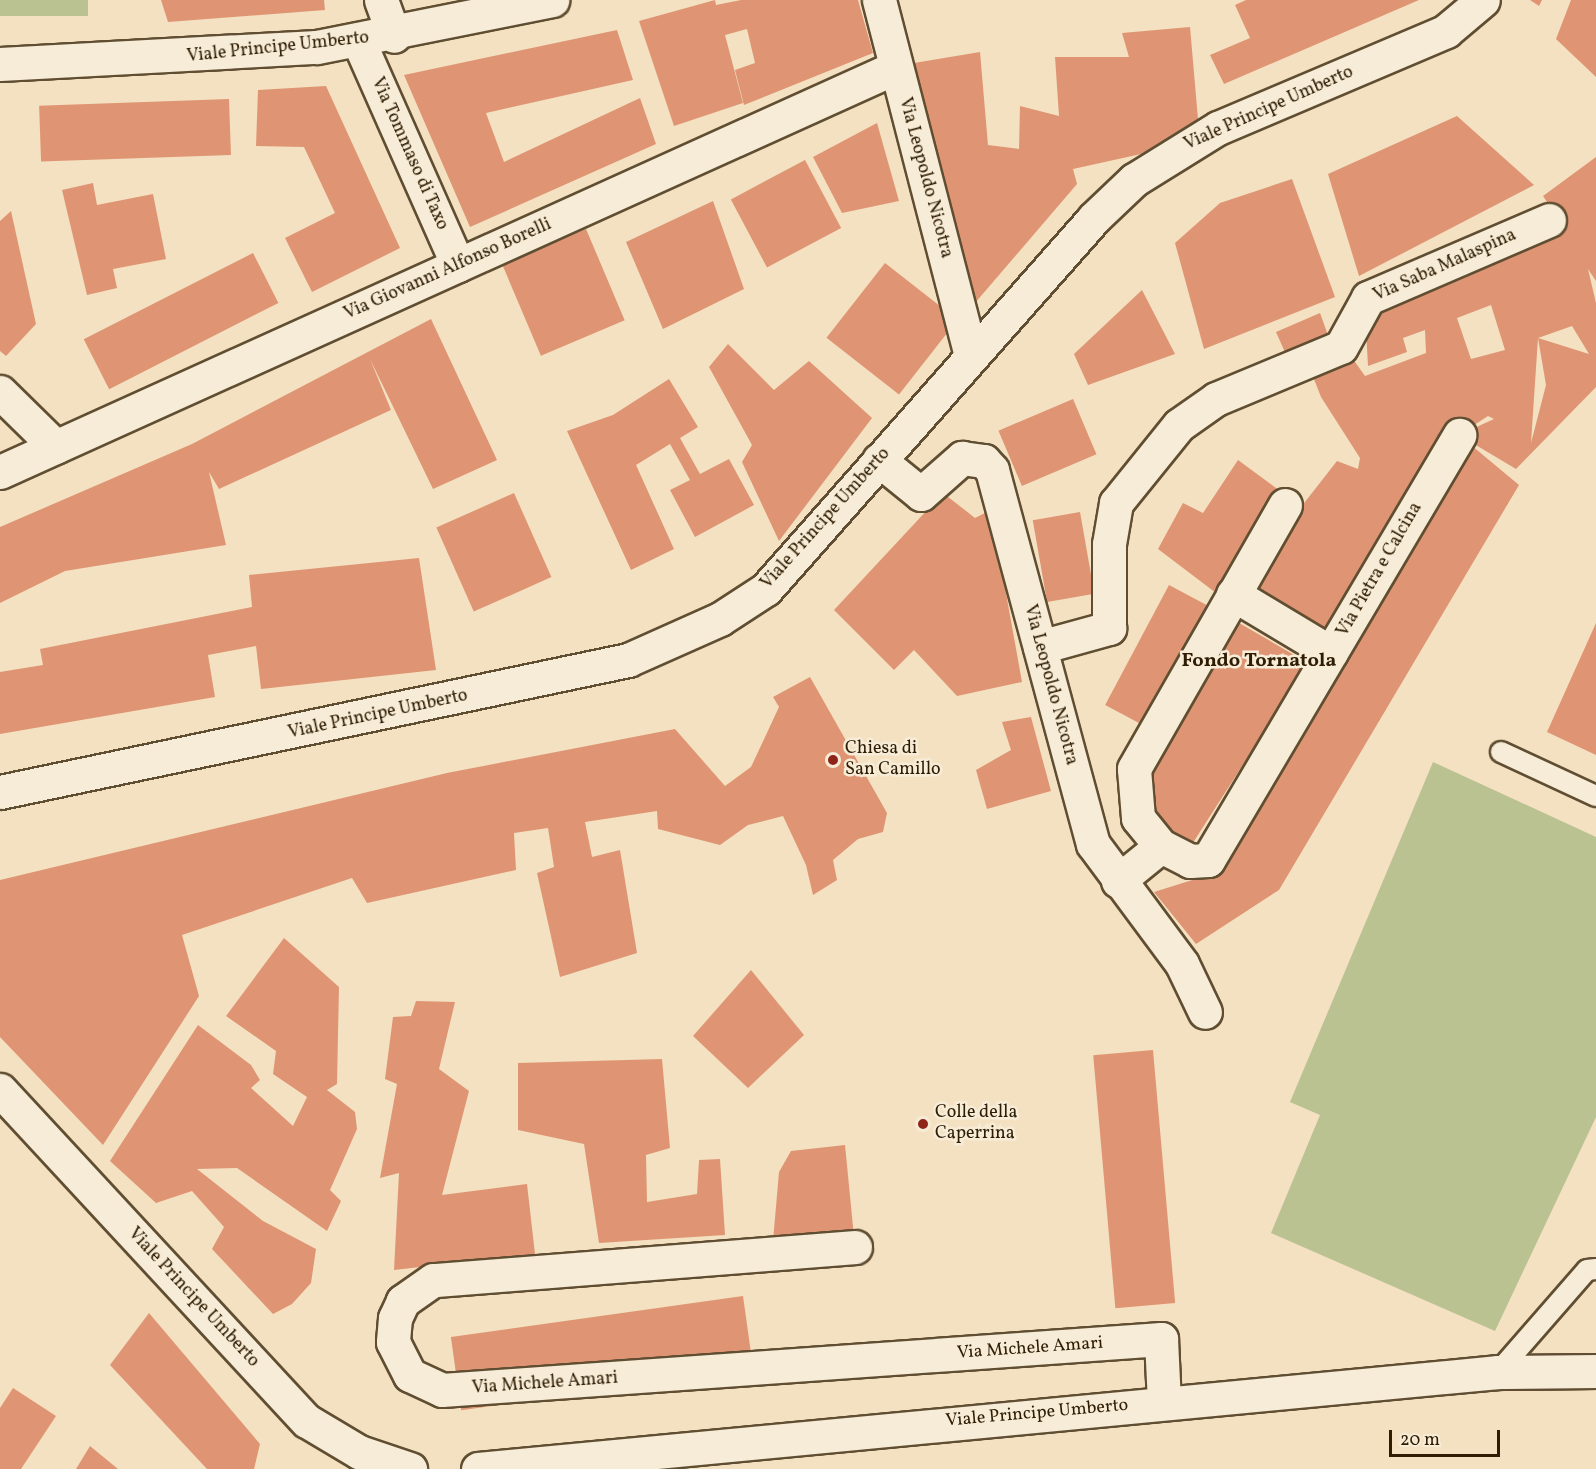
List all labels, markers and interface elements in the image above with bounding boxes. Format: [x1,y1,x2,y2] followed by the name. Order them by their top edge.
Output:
[186,28,370,68] street label: Viale Principe Umberto
[1181,62,1357,156] street label: Viale Principe Umberto
[365,74,453,234] street label: Via Tommaso di Taxo
[893,95,957,261] street label: Via Leopoldo Nicotra
[341,214,555,326] street label: Via Giovanni Alfonso Borelli
[1370,225,1520,307] street label: Via Saba Malaspina
[757,444,895,594] street label: Viale Principe Umberto
[1333,499,1427,641] street label: Via Pietra e Calcina
[1018,602,1082,768] street label: Via Leopoldo Nicotra
[1181,649,1337,673] district label: Fondo Tornatola
[286,685,470,745] street label: Viale Principe Umberto
[845,739,941,782] place label: Chiesa di San Camillo
[826,753,840,767] marker: Chiesa di San Camillo
[935,1103,1017,1146] place label: Colle della Caperrina
[916,1117,930,1131] marker: Colle della Caperrina
[123,1224,263,1372] street label: Viale Principe Umberto
[956,1333,1104,1365] street label: Via Michele Amari
[471,1368,619,1400] street label: Via Michele Amari
[945,1395,1129,1433] street label: Viale Principe Umberto
[1392,1418,1503,1456] scale bar
[1400,1428,1440,1453] text: 20 m

